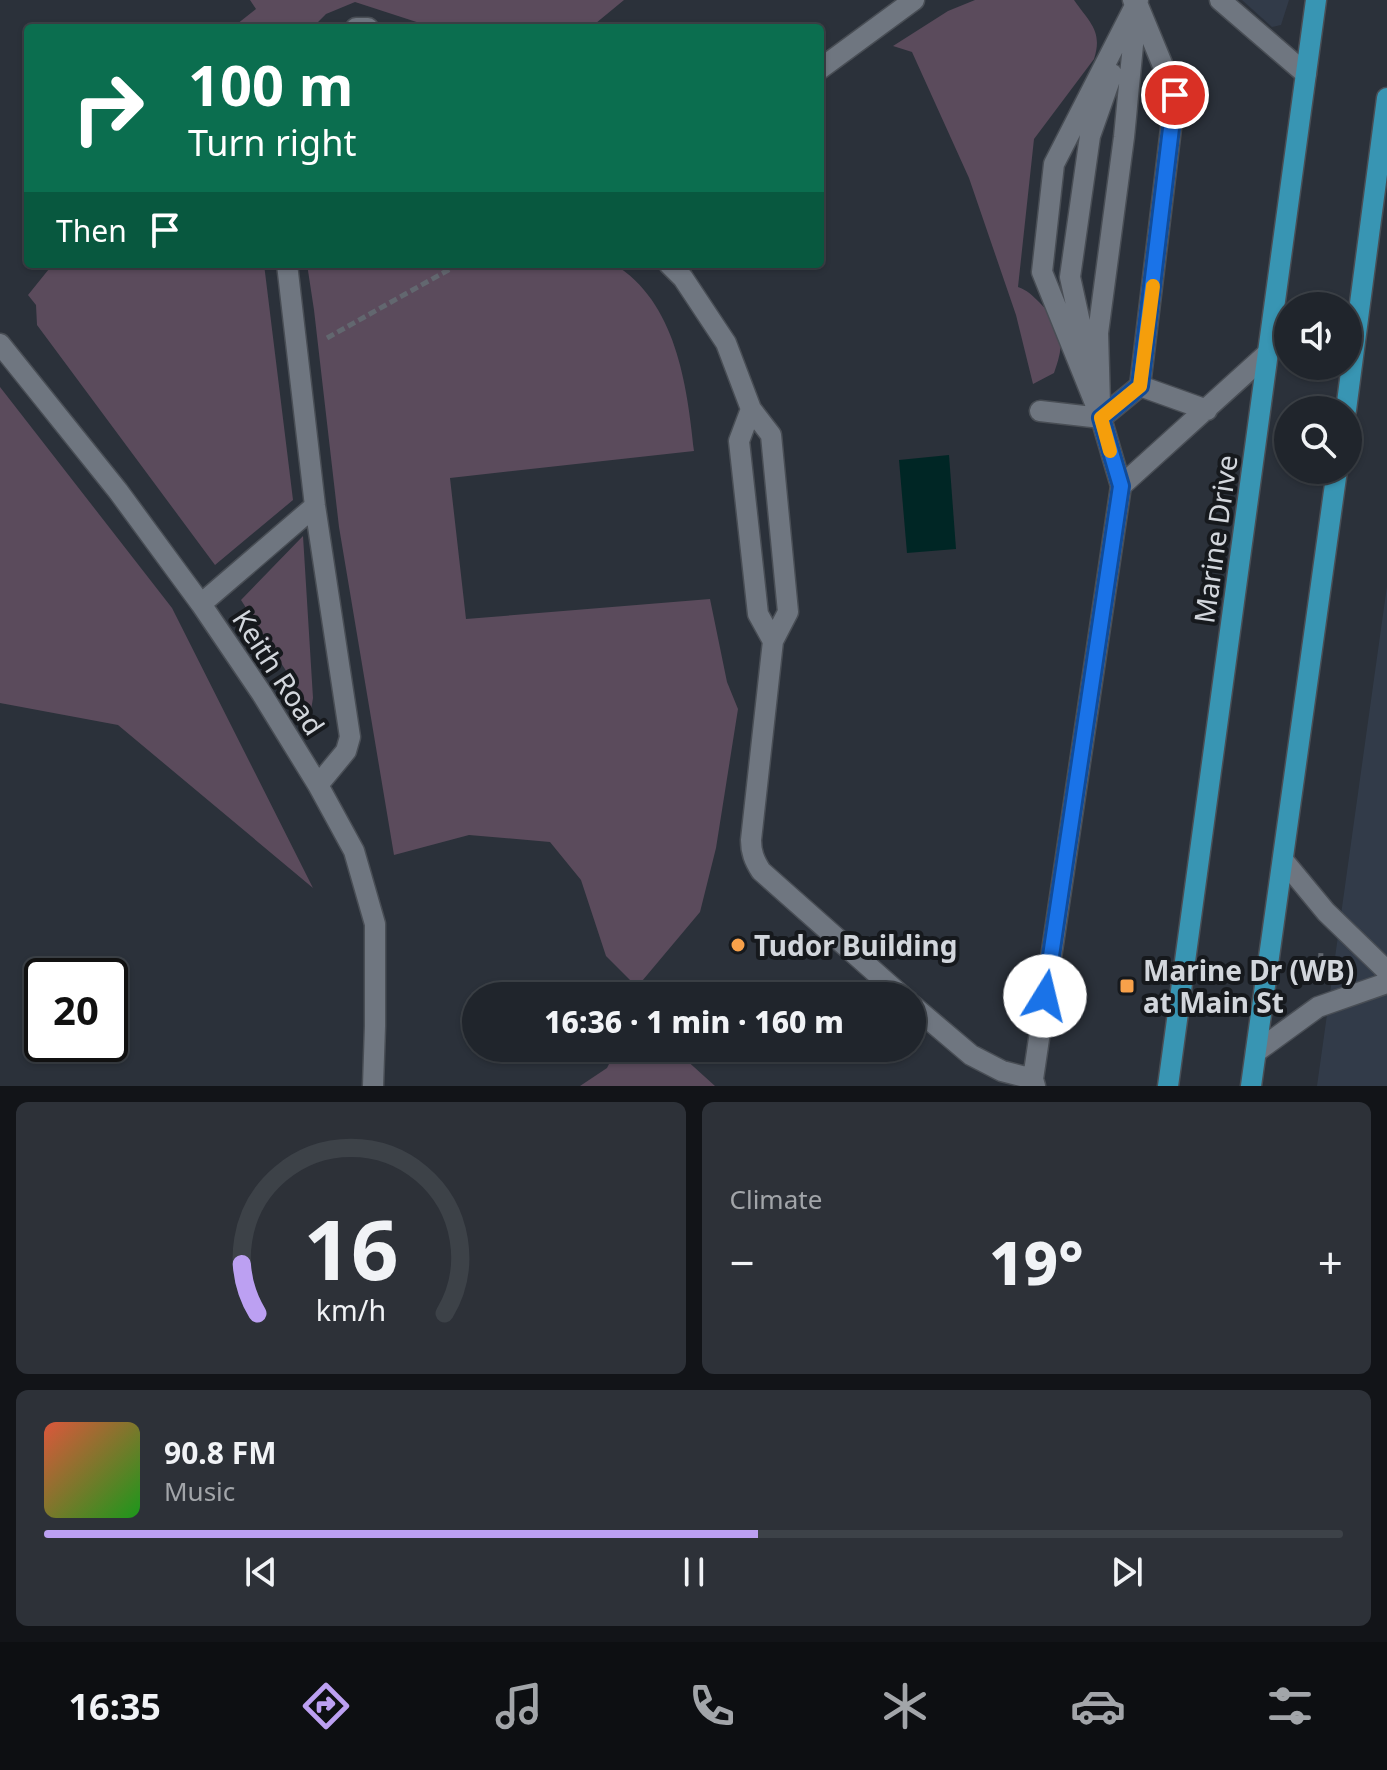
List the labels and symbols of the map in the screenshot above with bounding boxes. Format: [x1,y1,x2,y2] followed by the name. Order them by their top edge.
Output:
[1141,61,1209,129] pin
[1184,452,1246,626] street label: Marine Drive
[224,602,334,742] street label: Keith Road
[754,926,957,964] place label: Tudor Building
[729,936,747,954] marker: Tudor Building
[1143,951,1354,1021] place label: Marine Dr (WB) at Main St
[1003,954,1087,1038] position arrow
[24,958,128,1062] speed limit sign: 20
[1118,977,1136,995] marker: Marine Dr (WB) at Main St

